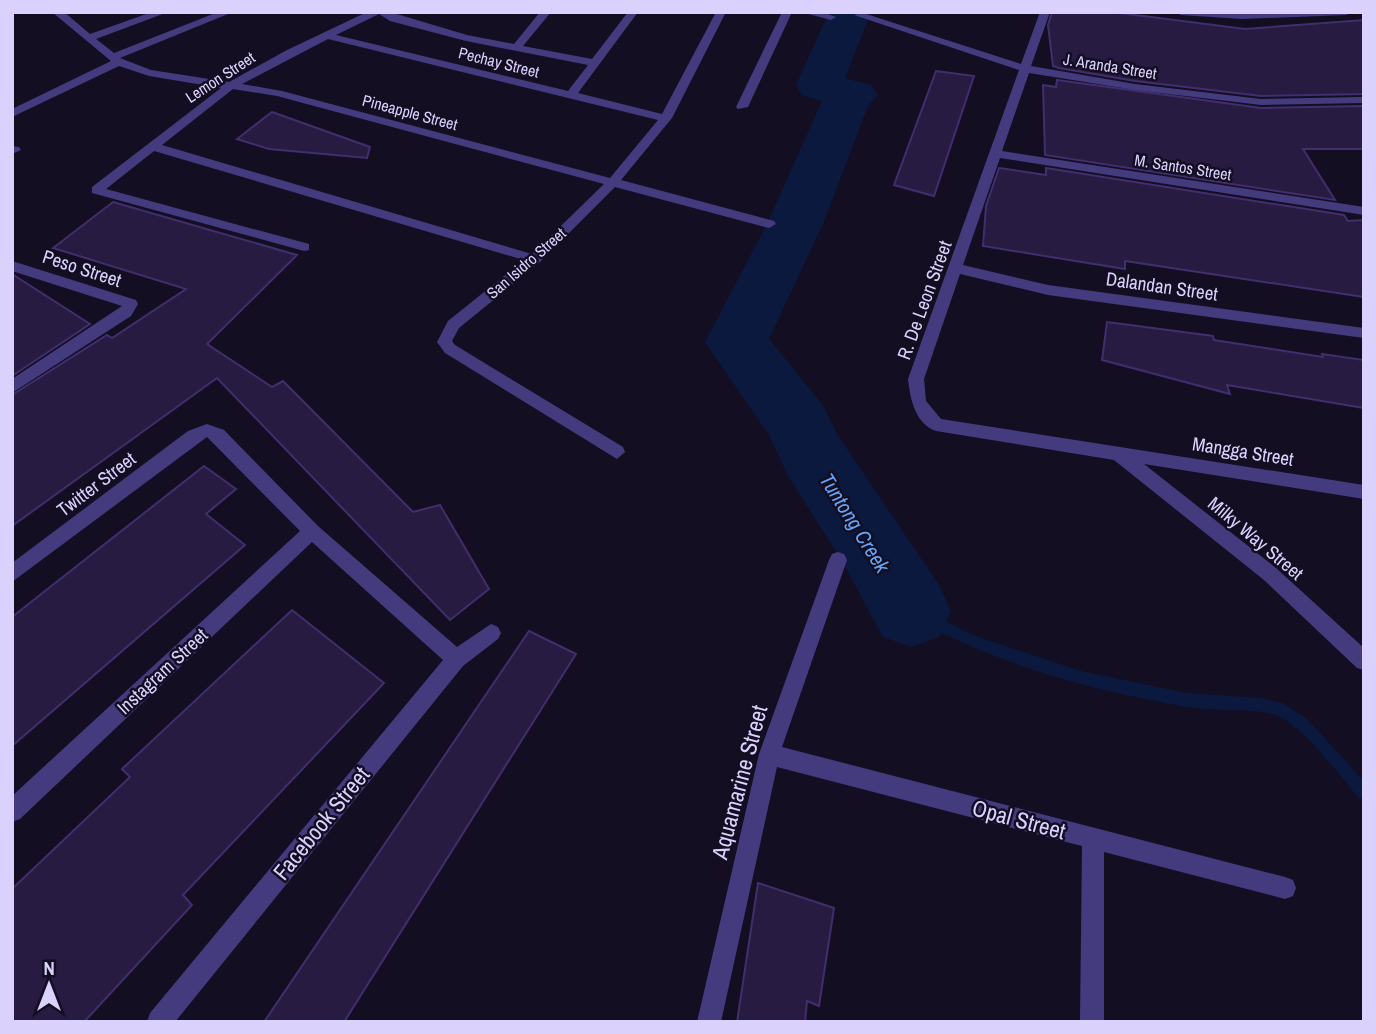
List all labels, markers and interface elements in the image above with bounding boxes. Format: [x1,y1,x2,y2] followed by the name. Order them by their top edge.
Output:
[456,41,542,83] street label: Pechay Street
[181,46,259,108] street label: Lemon Street
[1062,48,1159,84] street label: J. Aranda Street
[360,89,460,135] street label: Pineapple Street
[1133,148,1233,186] street label: M. Santos Street
[482,222,571,304] street label: San Isidro Street
[890,236,958,363] street label: R. De Leon Street
[39,243,125,293] street label: Peso Street
[1104,265,1220,307] street label: Dalandan Street
[1190,430,1296,472] street label: Mangga Street
[51,445,141,522] street label: Twitter Street
[813,468,898,580] water label: Tuntong Creek
[1203,490,1310,586] street label: Milky Way Street
[111,622,213,720] street label: Instagram Street
[703,702,774,863] street label: Aquamarine Street
[266,760,376,886] street label: Facebook Street
[969,792,1069,846] street label: Opal Street
[14,950,84,1020] north arrow
[43,955,55,981] text: N

